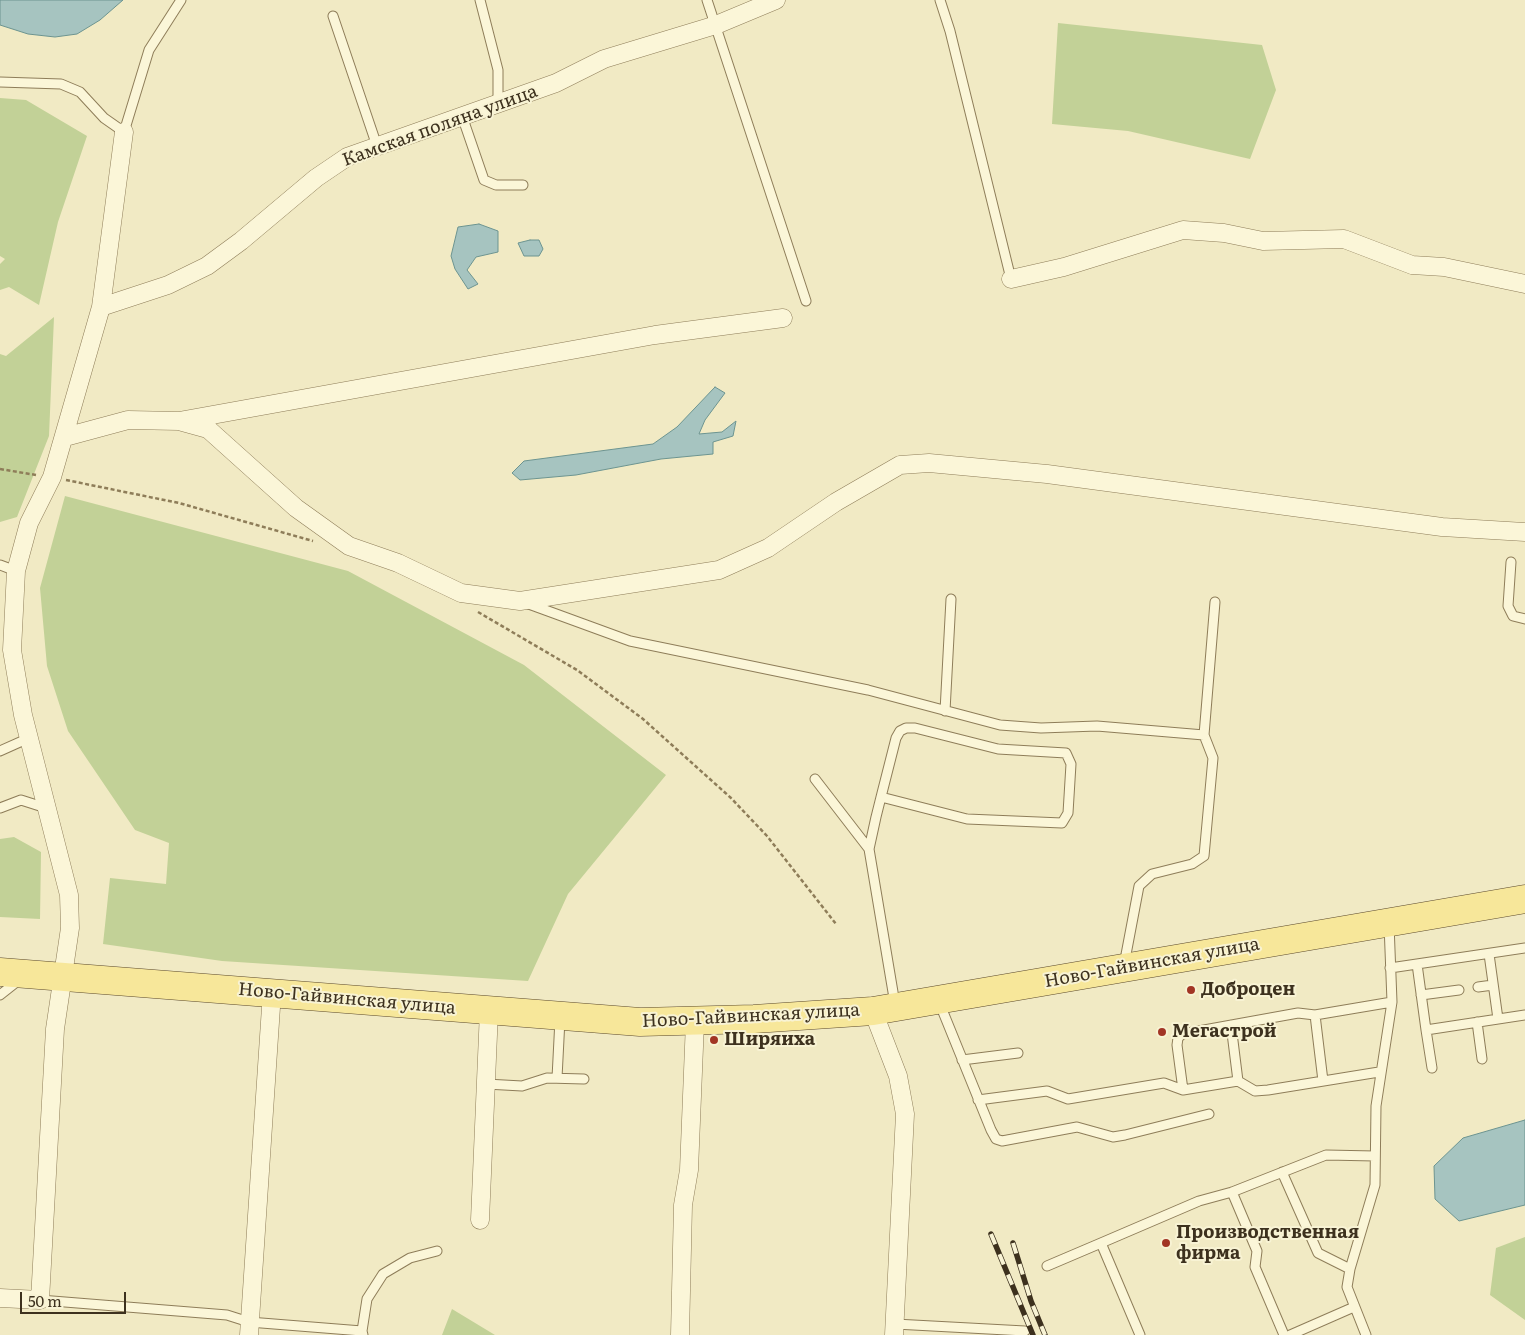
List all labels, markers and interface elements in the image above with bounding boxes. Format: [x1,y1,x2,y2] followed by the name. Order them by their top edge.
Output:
[340,81,540,171] street label: Камская поляна улица
[1043,933,1261,993] street label: Ново-Гайвинская улица
[237,979,457,1019] street label: Ново-Гайвинская улица
[1201,979,1295,1001] place label: Доброцен
[1185,984,1197,996] marker: Доброцен
[641,1000,861,1032] street label: Ново-Гайвинская улица
[1172,1021,1277,1043] place label: Мегастрой
[1156,1026,1168,1038] marker: Мегастрой
[724,1029,815,1051] place label: Ширяиха
[708,1034,720,1046] marker: Ширяиха
[1176,1222,1359,1264] place label: Производственная фирма
[1160,1237,1172,1249] marker: Производственная фирма
[22,1282,129,1314] scale bar
[28,1289,62,1312] text: 50 m

